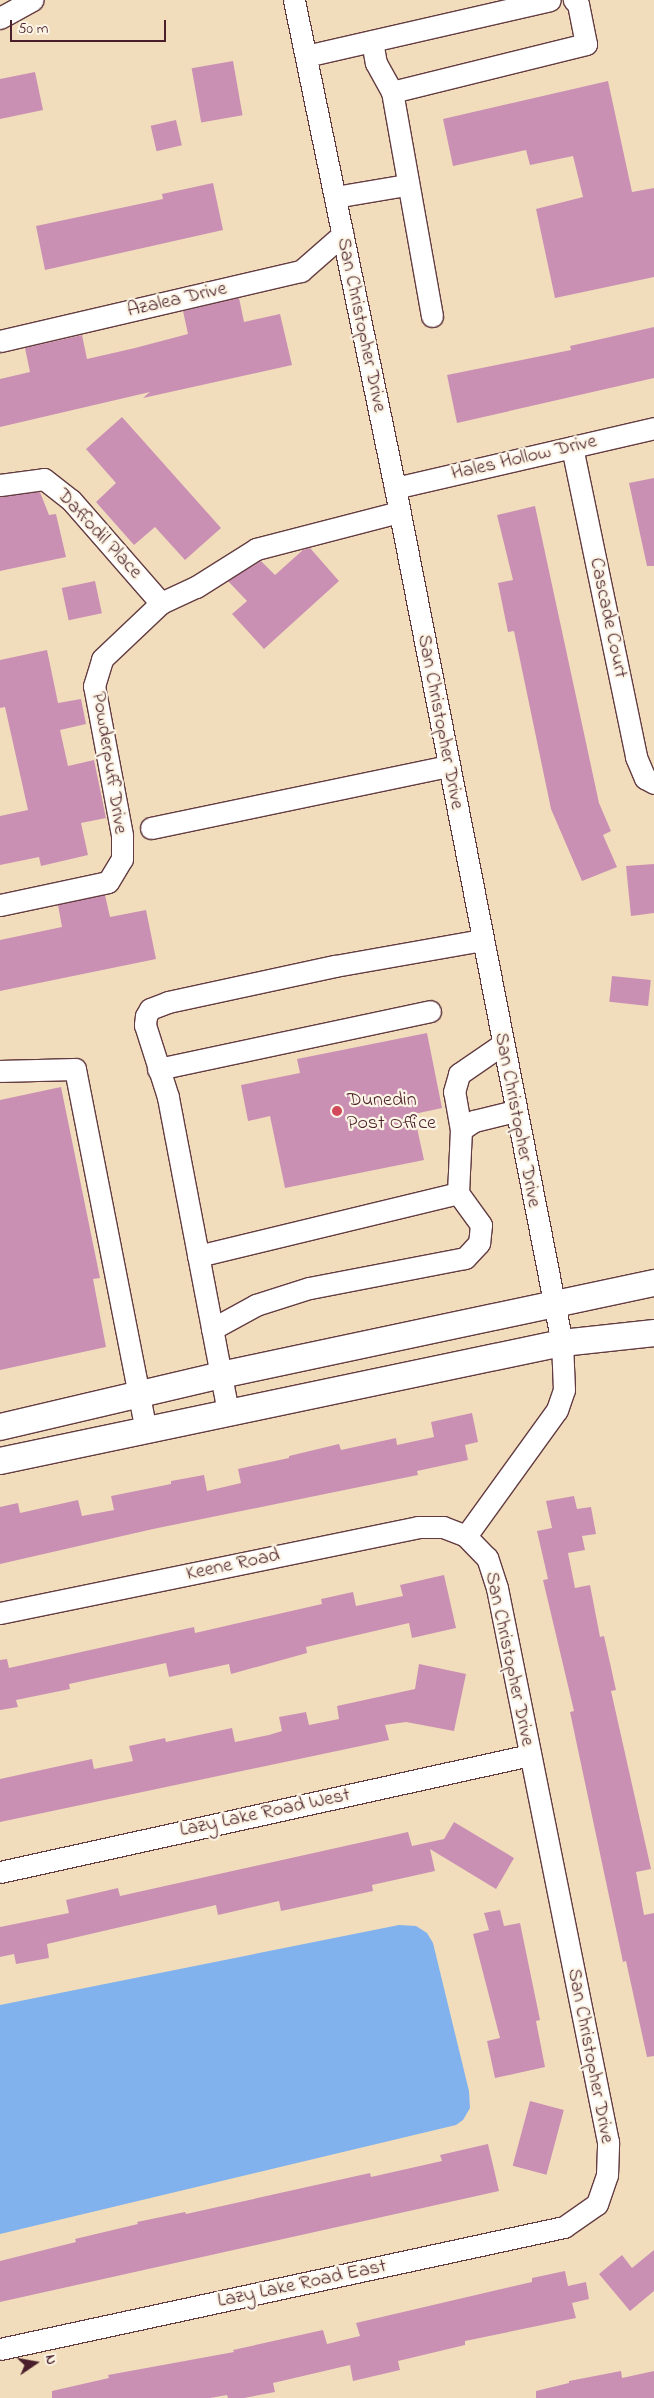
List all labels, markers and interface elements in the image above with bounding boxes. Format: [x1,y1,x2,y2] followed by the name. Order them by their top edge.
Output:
[12,10,169,42] scale bar
[18,18,48,40] text: 50 m
[331,236,391,414] street label: San Christopher Drive
[125,277,229,323] street label: Azalea Drive
[449,430,599,486] street label: Hales Hollow Drive
[51,484,147,584] street label: Daffodil Place
[584,556,632,680] street label: Cascade Court
[411,632,469,812] street label: San Christopher Drive
[86,690,132,836] street label: Powderpuff Drive
[488,1030,546,1210] street label: San Christopher Drive
[347,1088,436,1135] place label: Dunedin Post Office
[331,1105,343,1117] marker: Dunedin Post Office
[184,1543,282,1587] street label: Keene Road
[479,1570,539,1748] street label: San Christopher Drive
[178,1783,352,1843] street label: Lazy Lake Road West
[561,1966,619,2146] street label: San Christopher Drive
[215,2254,389,2314] street label: Lazy Lake Road East
[10,2338,60,2388] north arrow
[39,2353,61,2367] text: N

